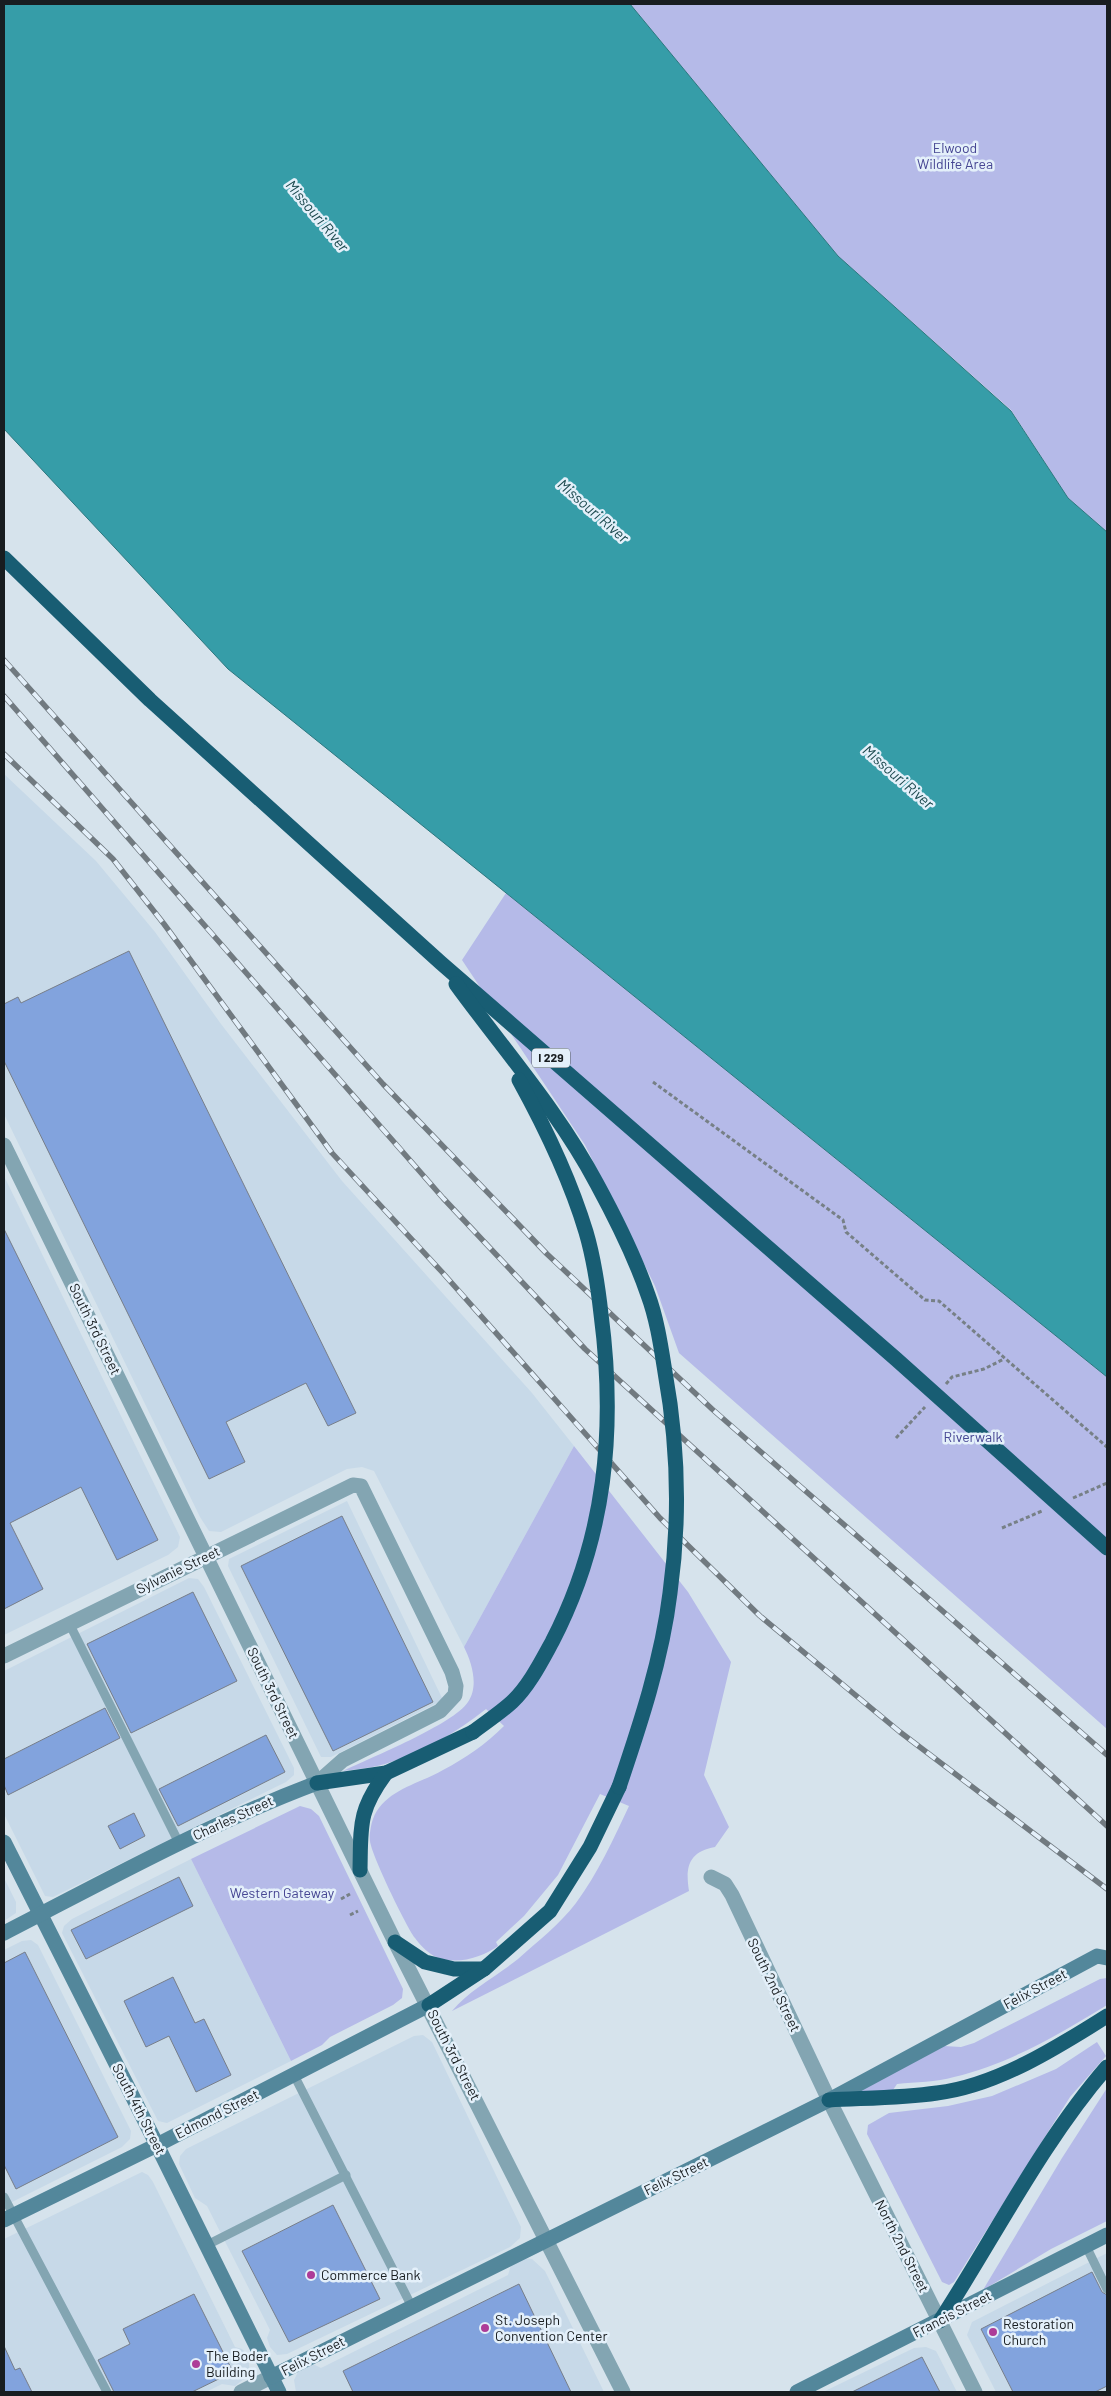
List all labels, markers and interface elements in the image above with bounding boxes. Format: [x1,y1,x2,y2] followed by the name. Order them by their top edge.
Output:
[917,139,993,172] park label: Elwood Wildlife Area
[283,176,353,255] water label: Missouri River
[555,475,633,546] water label: Missouri River
[860,741,938,812] water label: Missouri River
[532,1048,570,1068] road number: I 229
[66,1280,125,1377] street label: South 3rd Street
[944,1428,1002,1445] park label: Riverwalk
[133,1542,222,1597] street label: Sylvanie Street
[244,1644,303,1741] street label: South 3rd Street
[190,1792,276,1844] street label: Charles Street
[230,1884,335,1901] park label: Western Gateway
[744,1935,805,2035] street label: South 2nd Street
[1000,1965,1069,2012] street label: Felix Street
[424,2007,485,2103] street label: South 3rd Street
[109,2060,170,2157] street label: South 4th Street
[172,2085,261,2142] street label: Edmond Street
[641,2153,711,2198] street label: Felix Street
[872,2197,933,2295] street label: North 2nd Street
[321,2266,421,2283] place label: Commerce Bank
[305,2269,317,2281] marker: Commerce Bank
[910,2286,994,2341] street label: Francis Street
[495,2311,608,2344] place label: St. Joseph Convention Center
[1003,2315,1074,2348] place label: Restoration Church
[479,2322,491,2334] marker: St. Joseph Convention Center
[987,2326,999,2338] marker: Restoration Church
[278,2332,348,2379] street label: Felix Street
[206,2347,268,2380] place label: The Boder Building
[190,2358,202,2370] marker: The Boder Building

